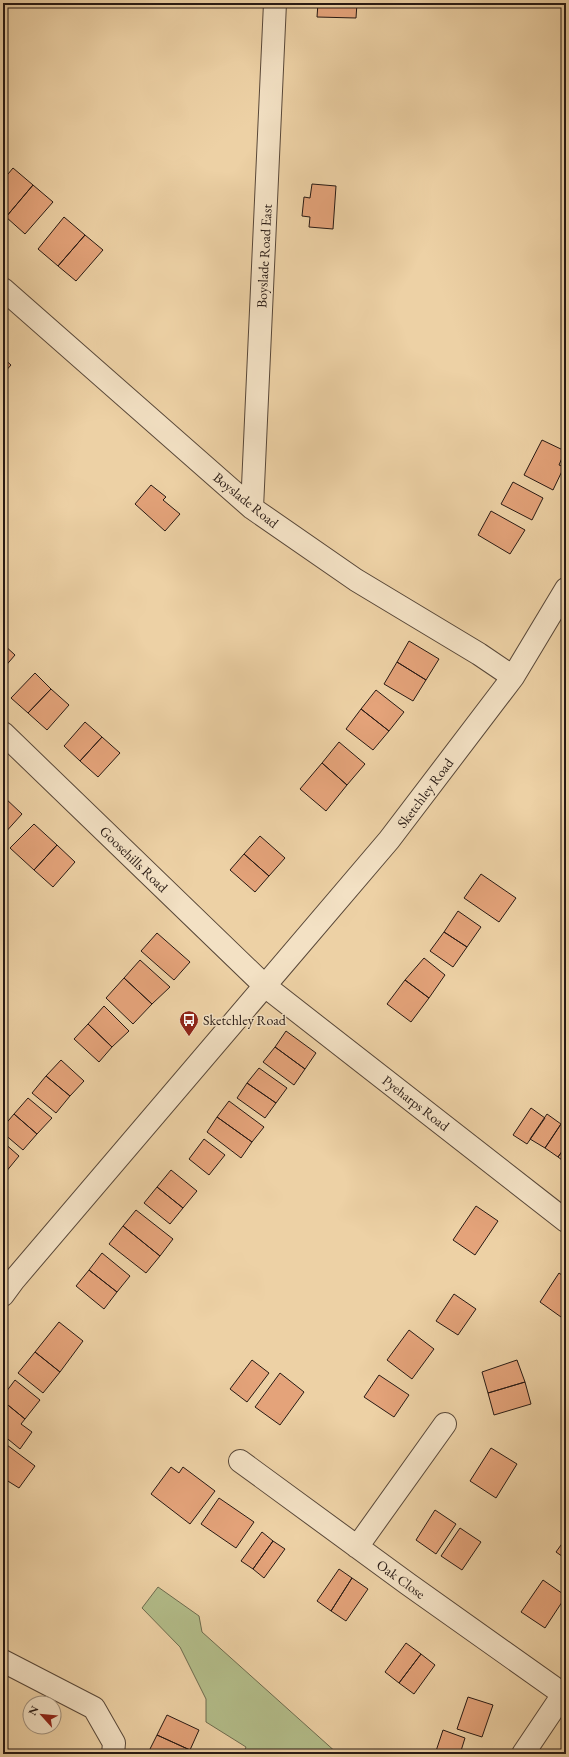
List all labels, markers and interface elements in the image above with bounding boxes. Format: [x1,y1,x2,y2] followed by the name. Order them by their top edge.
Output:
[252,203,276,308] street label: Boyslade Road East
[210,468,283,532] street label: Boyslade Road
[393,754,458,832] street label: Sketchley Road
[96,822,173,897] street label: Goosehills Road
[178,1009,200,1037] bus stop icon: Sketchley Road
[203,1011,287,1029] place label: Sketchley Road
[379,1071,454,1135] street label: Pyeharps Road
[373,1555,429,1603] street label: Oak Close
[22,1695,62,1735] north arrow
[25,1703,41,1718] text: N

